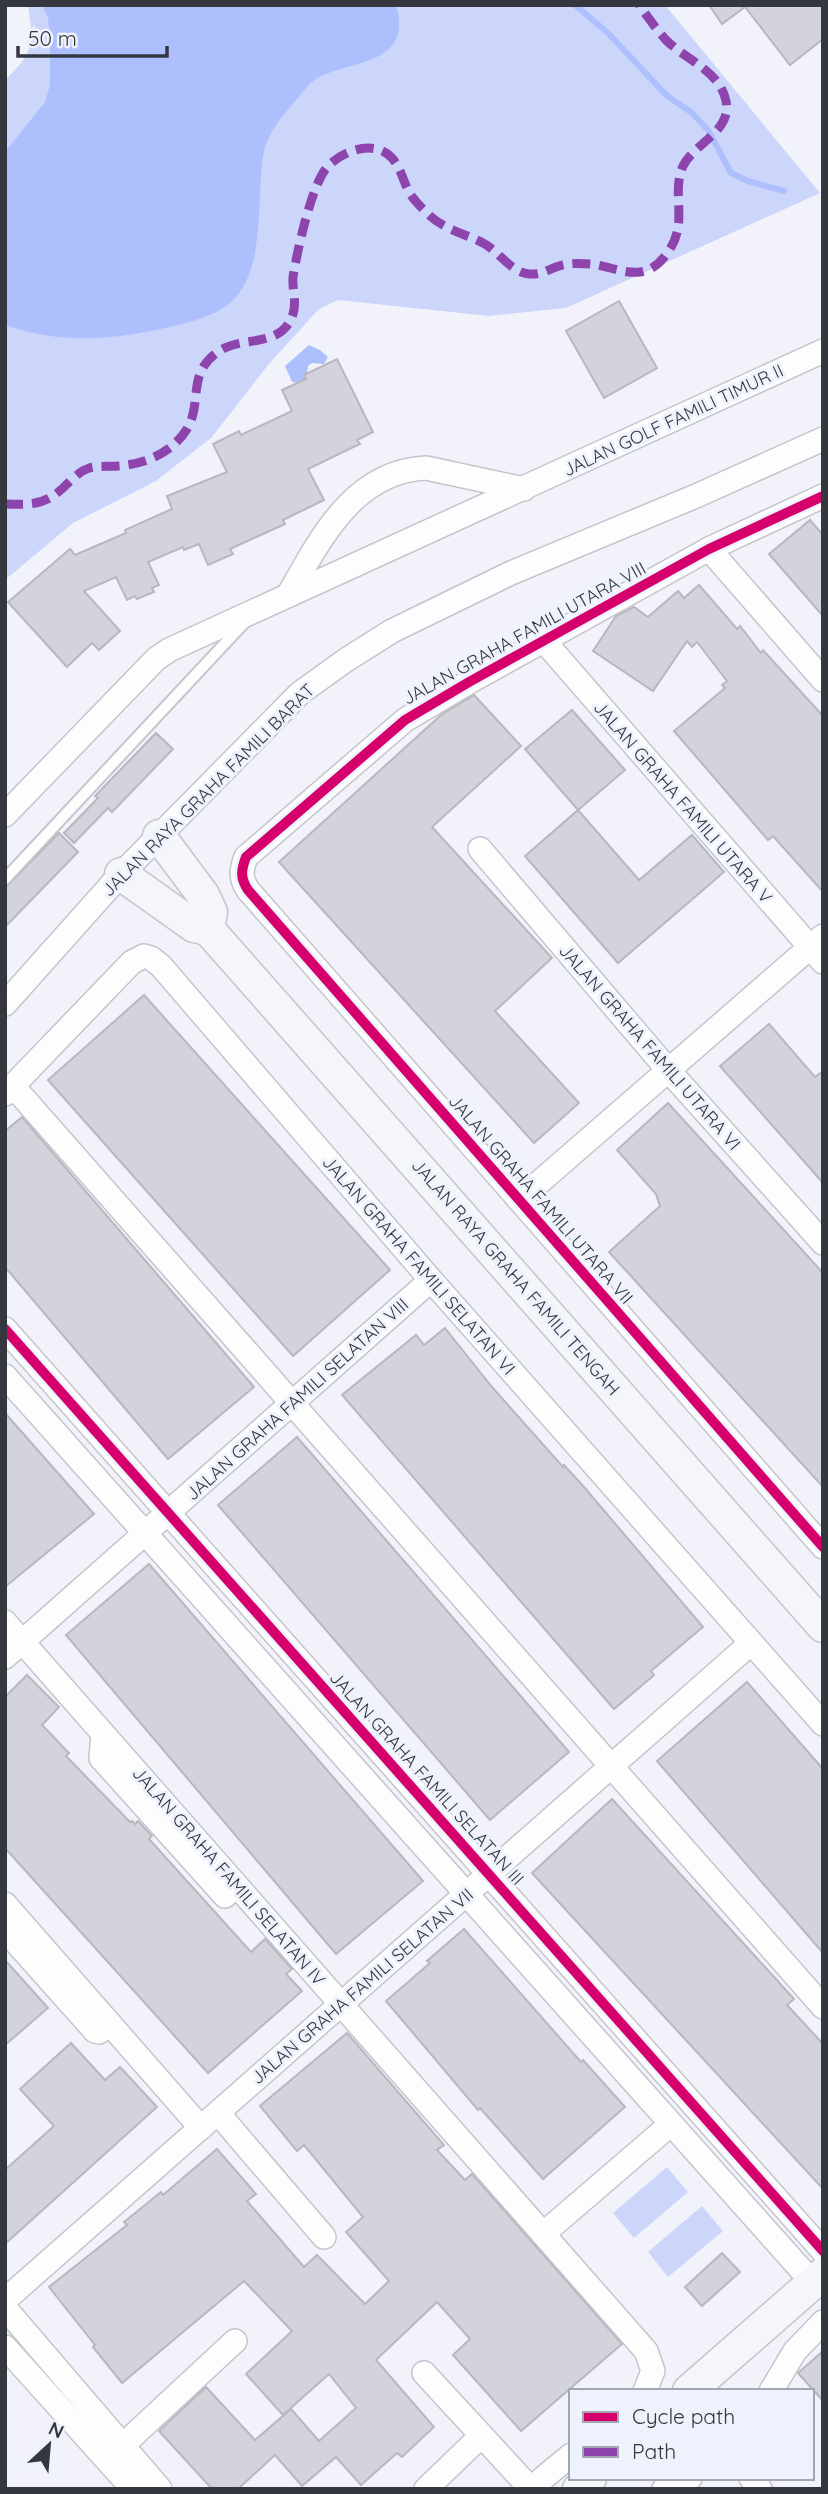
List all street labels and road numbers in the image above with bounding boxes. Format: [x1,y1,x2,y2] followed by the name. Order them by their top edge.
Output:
[559,359,787,481] street label: JALAN GOLF FAMILI TIMUR II
[398,556,650,710] street label: JALAN GRAHA FAMILI UTARA VIII
[97,679,319,901] street label: JALAN RAYA GRAHA FAMILI BARAT
[589,696,777,908] street label: JALAN GRAHA FAMILI UTARA V
[554,939,746,1155] street label: JALAN GRAHA FAMILI UTARA VI
[444,1089,638,1309] street label: JALAN GRAHA FAMILI UTARA VII
[317,1151,521,1379] street label: JALAN GRAHA FAMILI SELATAN VI
[407,1154,625,1400] street label: JALAN RAYA GRAHA FAMILI TENGAH
[181,1293,413,1505] street label: JALAN GRAHA FAMILI SELATAN VIII
[325,1666,529,1890] street label: JALAN GRAHA FAMILI SELATAN III
[127,1762,331,1990] street label: JALAN GRAHA FAMILI SELATAN IV
[246,1883,478,2089] street label: JALAN GRAHA FAMILI SELATAN VII

